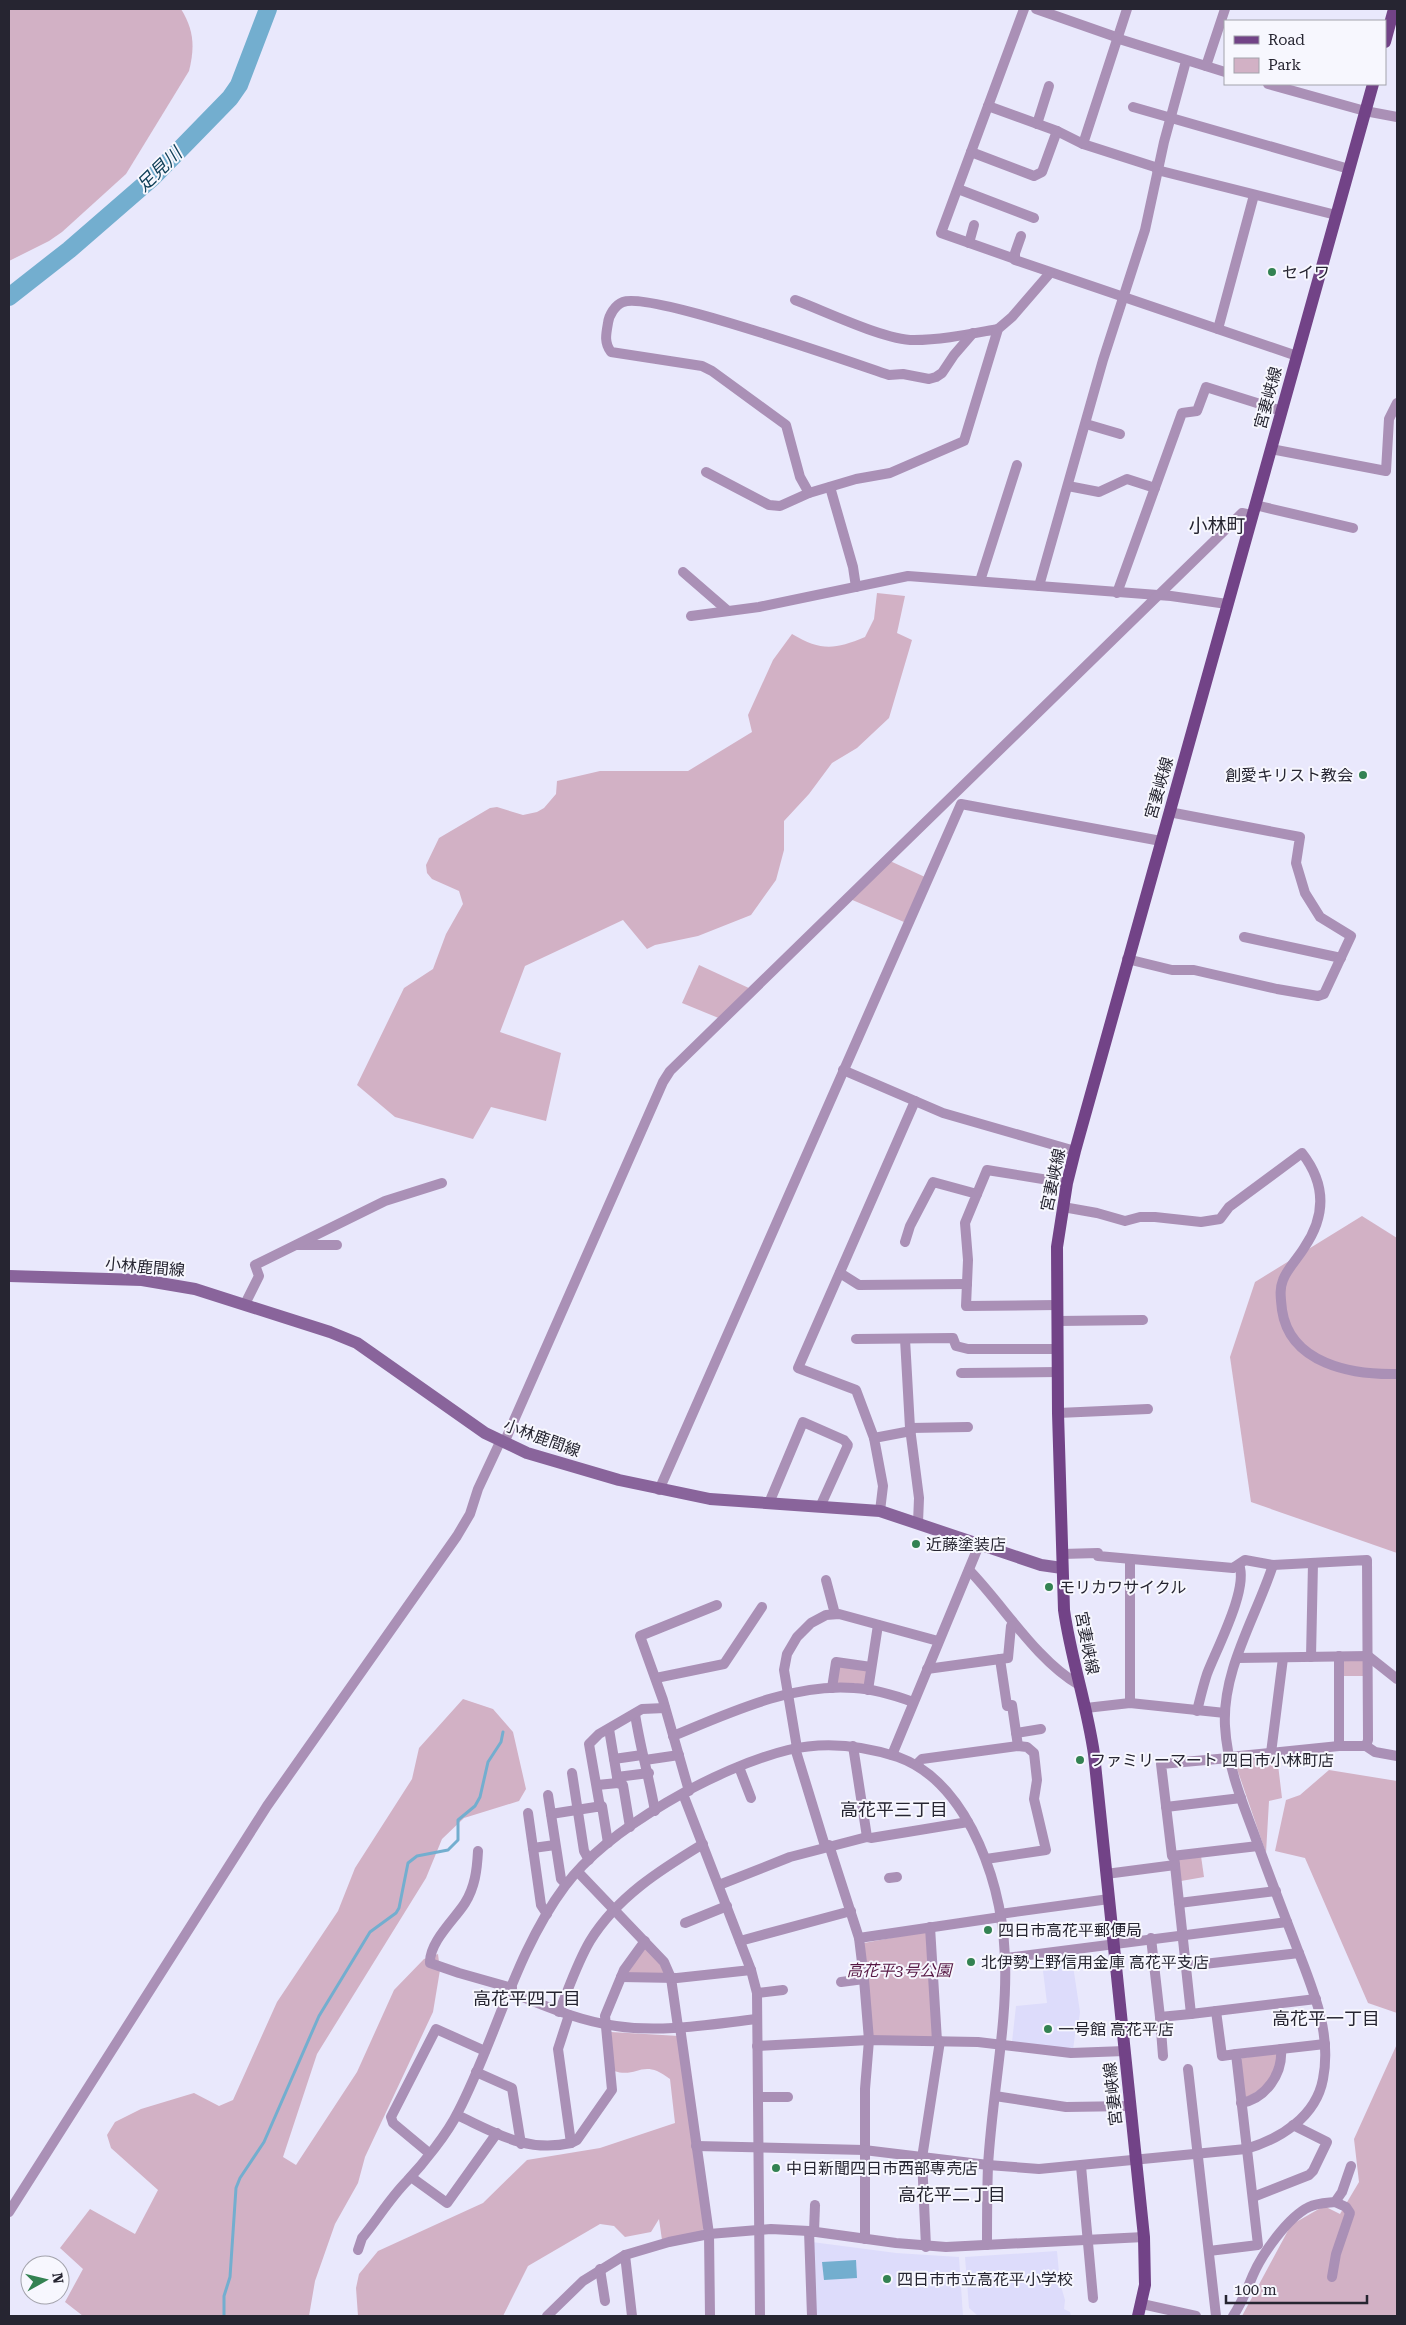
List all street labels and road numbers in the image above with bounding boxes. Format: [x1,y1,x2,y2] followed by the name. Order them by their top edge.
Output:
[1251,365,1285,431] street label: 宮妻峡線
[1141,755,1177,821] street label: 宮妻峡線
[1037,1147,1069,1213] street label: 宮妻峡線
[104,1254,186,1280] street label: 小林鹿間線
[501,1415,583,1461] street label: 小林鹿間線
[1072,1610,1102,1676] street label: 宮妻峡線
[1100,2061,1126,2127] street label: 宮妻峡線

